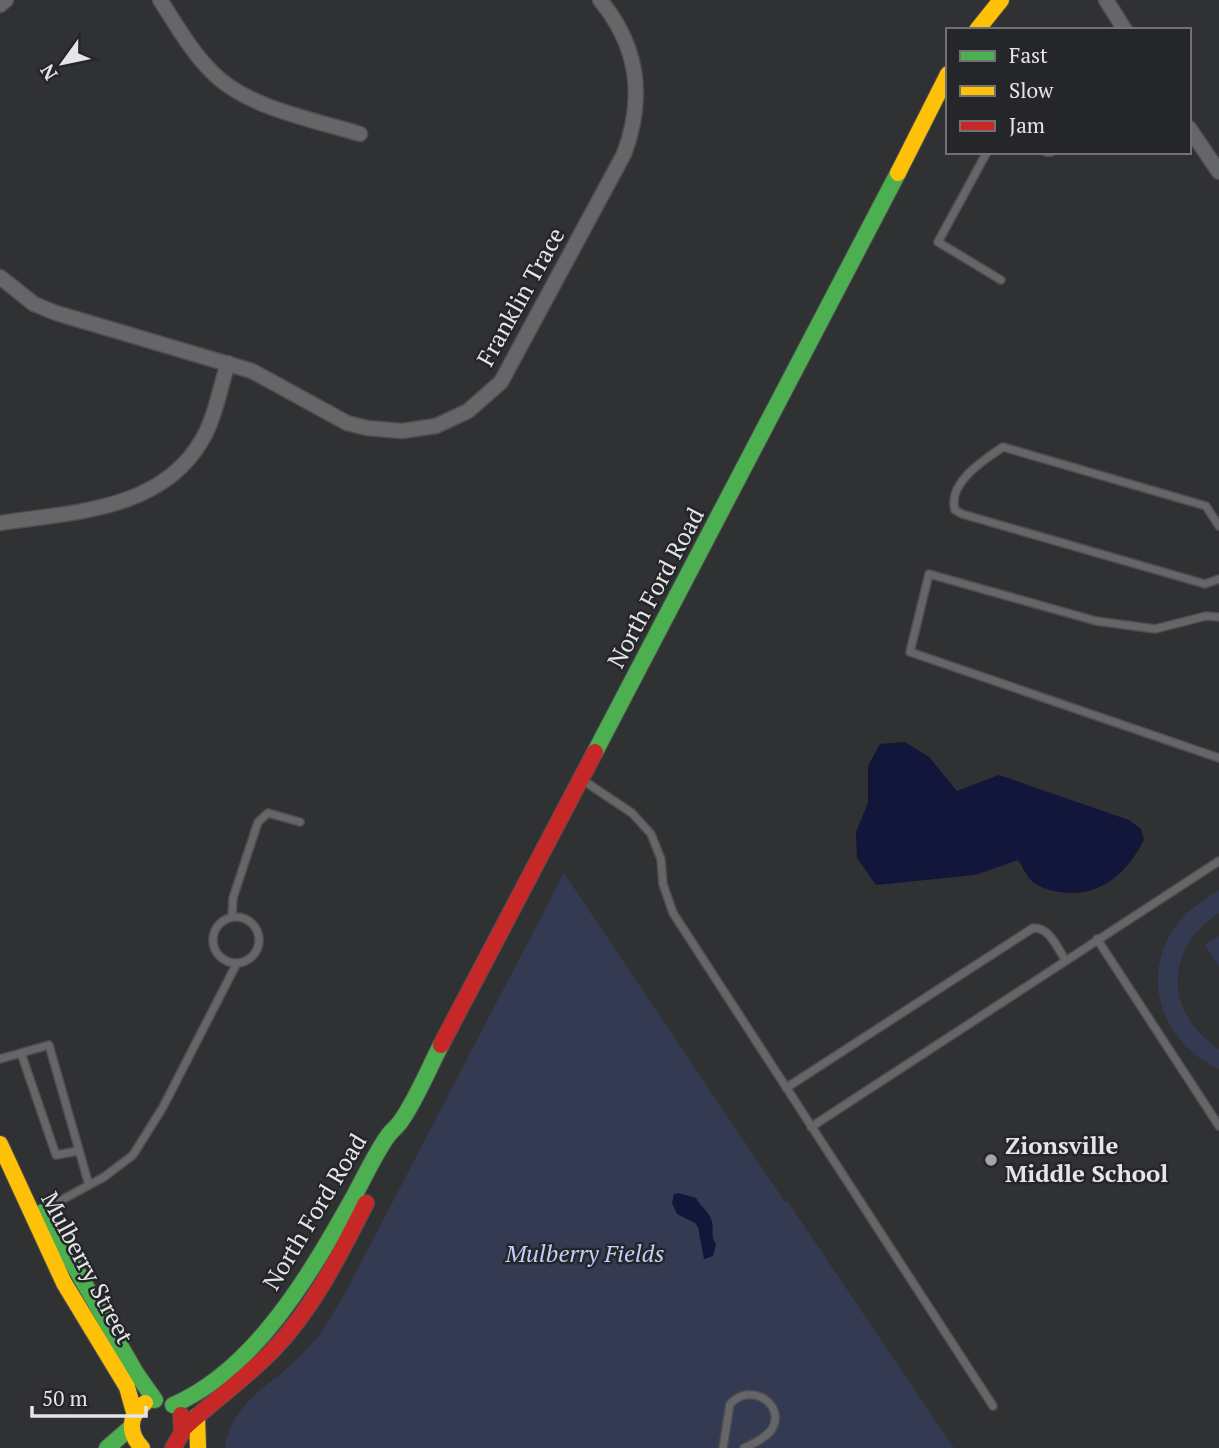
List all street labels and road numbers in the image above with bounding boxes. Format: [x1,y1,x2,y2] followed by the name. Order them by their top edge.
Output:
[469,221,571,372] street label: Franklin Trace
[599,502,711,673] street label: North Ford Road
[255,1127,373,1296] street label: North Ford Road
[34,1186,141,1349] street label: Mulberry Street

